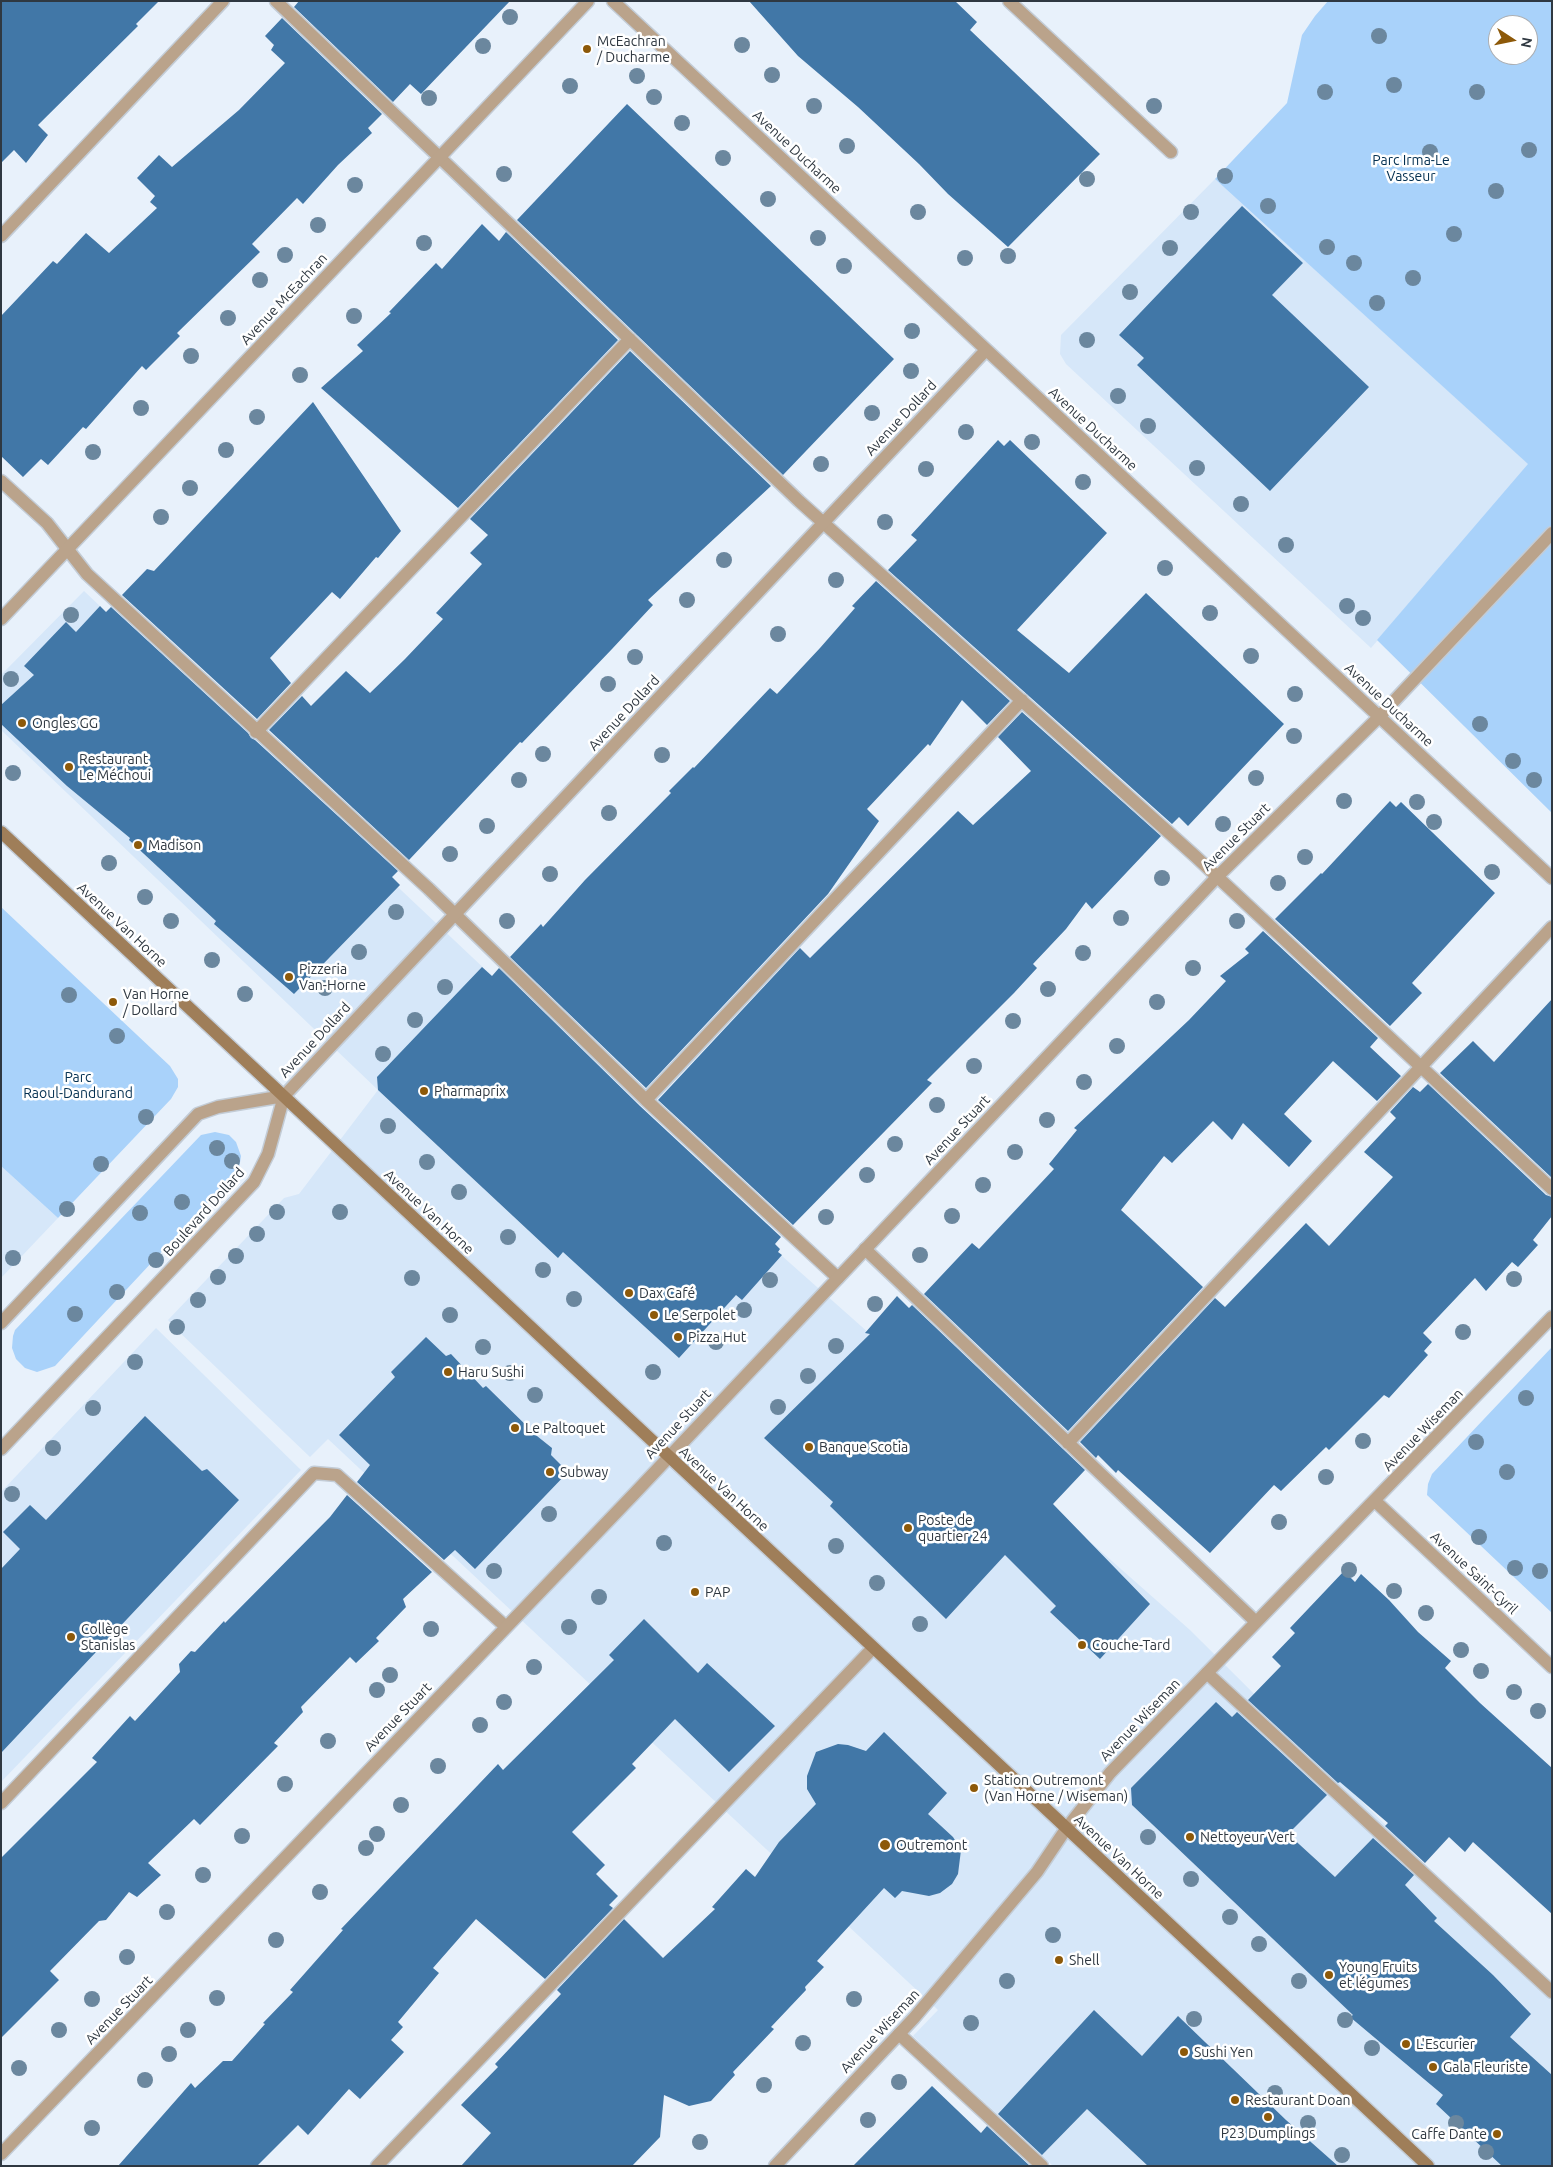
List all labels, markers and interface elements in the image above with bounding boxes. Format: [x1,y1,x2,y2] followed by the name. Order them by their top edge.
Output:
[1488,15,1538,65] north arrow
[597,33,670,65] place label: McEachran / Ducharme
[1518,36,1536,49] text: N
[581,43,593,55] marker: McEachran / Ducharme
[749,107,845,197] street label: Avenue Ducharme
[1372,152,1450,184] park label: Parc Irma-Le Vasseur
[237,250,331,348] street label: Avenue McEachran
[862,377,940,459] street label: Avenue Dollard
[1045,384,1141,474] street label: Avenue Ducharme
[1341,660,1437,750] street label: Avenue Ducharme
[585,672,663,754] street label: Avenue Dollard
[32,715,98,731] place label: Ongles GG
[16,717,28,729] marker: Ongles GG
[79,751,151,784] place label: Restaurant Le Méchoui
[63,761,75,773] marker: Restaurant Le Méchoui
[1199,800,1273,874] street label: Avenue Stuart
[148,837,201,853] place label: Madison
[132,839,144,851] marker: Madison
[74,879,170,971] street label: Avenue Van Horne
[299,961,366,994] place label: Pizzeria Van-Horne
[283,971,295,983] marker: Pizzeria Van-Horne
[123,986,189,1019] place label: Van Horne / Dollard
[107,996,119,1008] marker: Van Horne / Dollard
[276,999,354,1081] street label: Avenue Dollard
[23,1069,133,1102] park label: Parc Raoul-Dandurand
[434,1083,506,1099] place label: Pharmaprix
[418,1085,430,1097] marker: Pharmaprix
[920,1092,994,1168] street label: Avenue Stuart
[160,1164,248,1260] street label: Boulevard Dollard
[381,1166,477,1258] street label: Avenue Van Horne
[639,1285,695,1301] place label: Dax Café
[623,1287,635,1299] marker: Dax Café
[664,1307,736,1323] place label: Le Serpolet
[648,1309,660,1321] marker: Le Serpolet
[688,1329,746,1345] place label: Pizza Hut
[672,1331,684,1343] marker: Pizza Hut
[458,1364,524,1380] place label: Haru Sushi
[442,1366,454,1378] marker: Haru Sushi
[1379,1385,1467,1475] street label: Avenue Wiseman
[641,1386,715,1462] street label: Avenue Stuart
[525,1420,605,1436] place label: Le Paltoquet
[509,1422,521,1434] marker: Le Paltoquet
[819,1439,908,1455] place label: Banque Scotia
[803,1441,815,1453] marker: Banque Scotia
[676,1443,772,1535] street label: Avenue Van Horne
[560,1464,608,1480] place label: Subway
[544,1466,556,1478] marker: Subway
[918,1512,988,1544] place label: Poste de quartier 24
[902,1522,914,1534] marker: Poste de quartier 24
[1427,1528,1521,1618] street label: Avenue Saint-Cyril
[705,1584,730,1600] place label: PAP
[689,1586,701,1598] marker: PAP
[81,1621,135,1654] place label: Collège Stanislas
[65,1631,77,1643] marker: Collège Stanislas
[1092,1637,1170,1653] place label: Couche-Tard
[1076,1639,1088,1651] marker: Couche-Tard
[1096,1675,1184,1765] street label: Avenue Wiseman
[361,1679,435,1755] street label: Avenue Stuart
[984,1772,1128,1804] place label: Station Outremont (Van Horne / Wiseman)
[968,1782,980,1794] marker: Station Outremont (Van Horne / Wiseman)
[1071,1811,1167,1903] street label: Avenue Van Horne
[1200,1829,1295,1845] place label: Nettoyeur Vert
[1184,1831,1196,1843] marker: Nettoyeur Vert
[896,1837,967,1853] place label: Outremont
[878,1838,892,1852] marker: Outremont
[1069,1952,1099,1968] place label: Shell
[1053,1954,1065,1966] marker: Shell
[1339,1959,1417,1991] place label: Young Fruits et légumes
[1323,1969,1335,1981] marker: Young Fruits et légumes
[82,1972,156,2048] street label: Avenue Stuart
[837,1986,923,2076] street label: Avenue Wiseman
[1416,2036,1475,2052] place label: L'Escurier
[1400,2038,1412,2050] marker: L'Escurier
[1194,2044,1253,2060] place label: Sushi Yen
[1178,2046,1190,2058] marker: Sushi Yen
[1443,2059,1528,2075] place label: Gala Fleuriste
[1427,2061,1439,2073] marker: Gala Fleuriste
[1245,2092,1351,2108] place label: Restaurant Doan
[1229,2094,1241,2106] marker: Restaurant Doan
[1262,2111,1274,2123] marker: P23 Dumplings
[1221,2125,1315,2141] place label: P23 Dumplings
[1411,2126,1487,2142] place label: Caffe Dante
[1491,2128,1503,2140] marker: Caffe Dante

